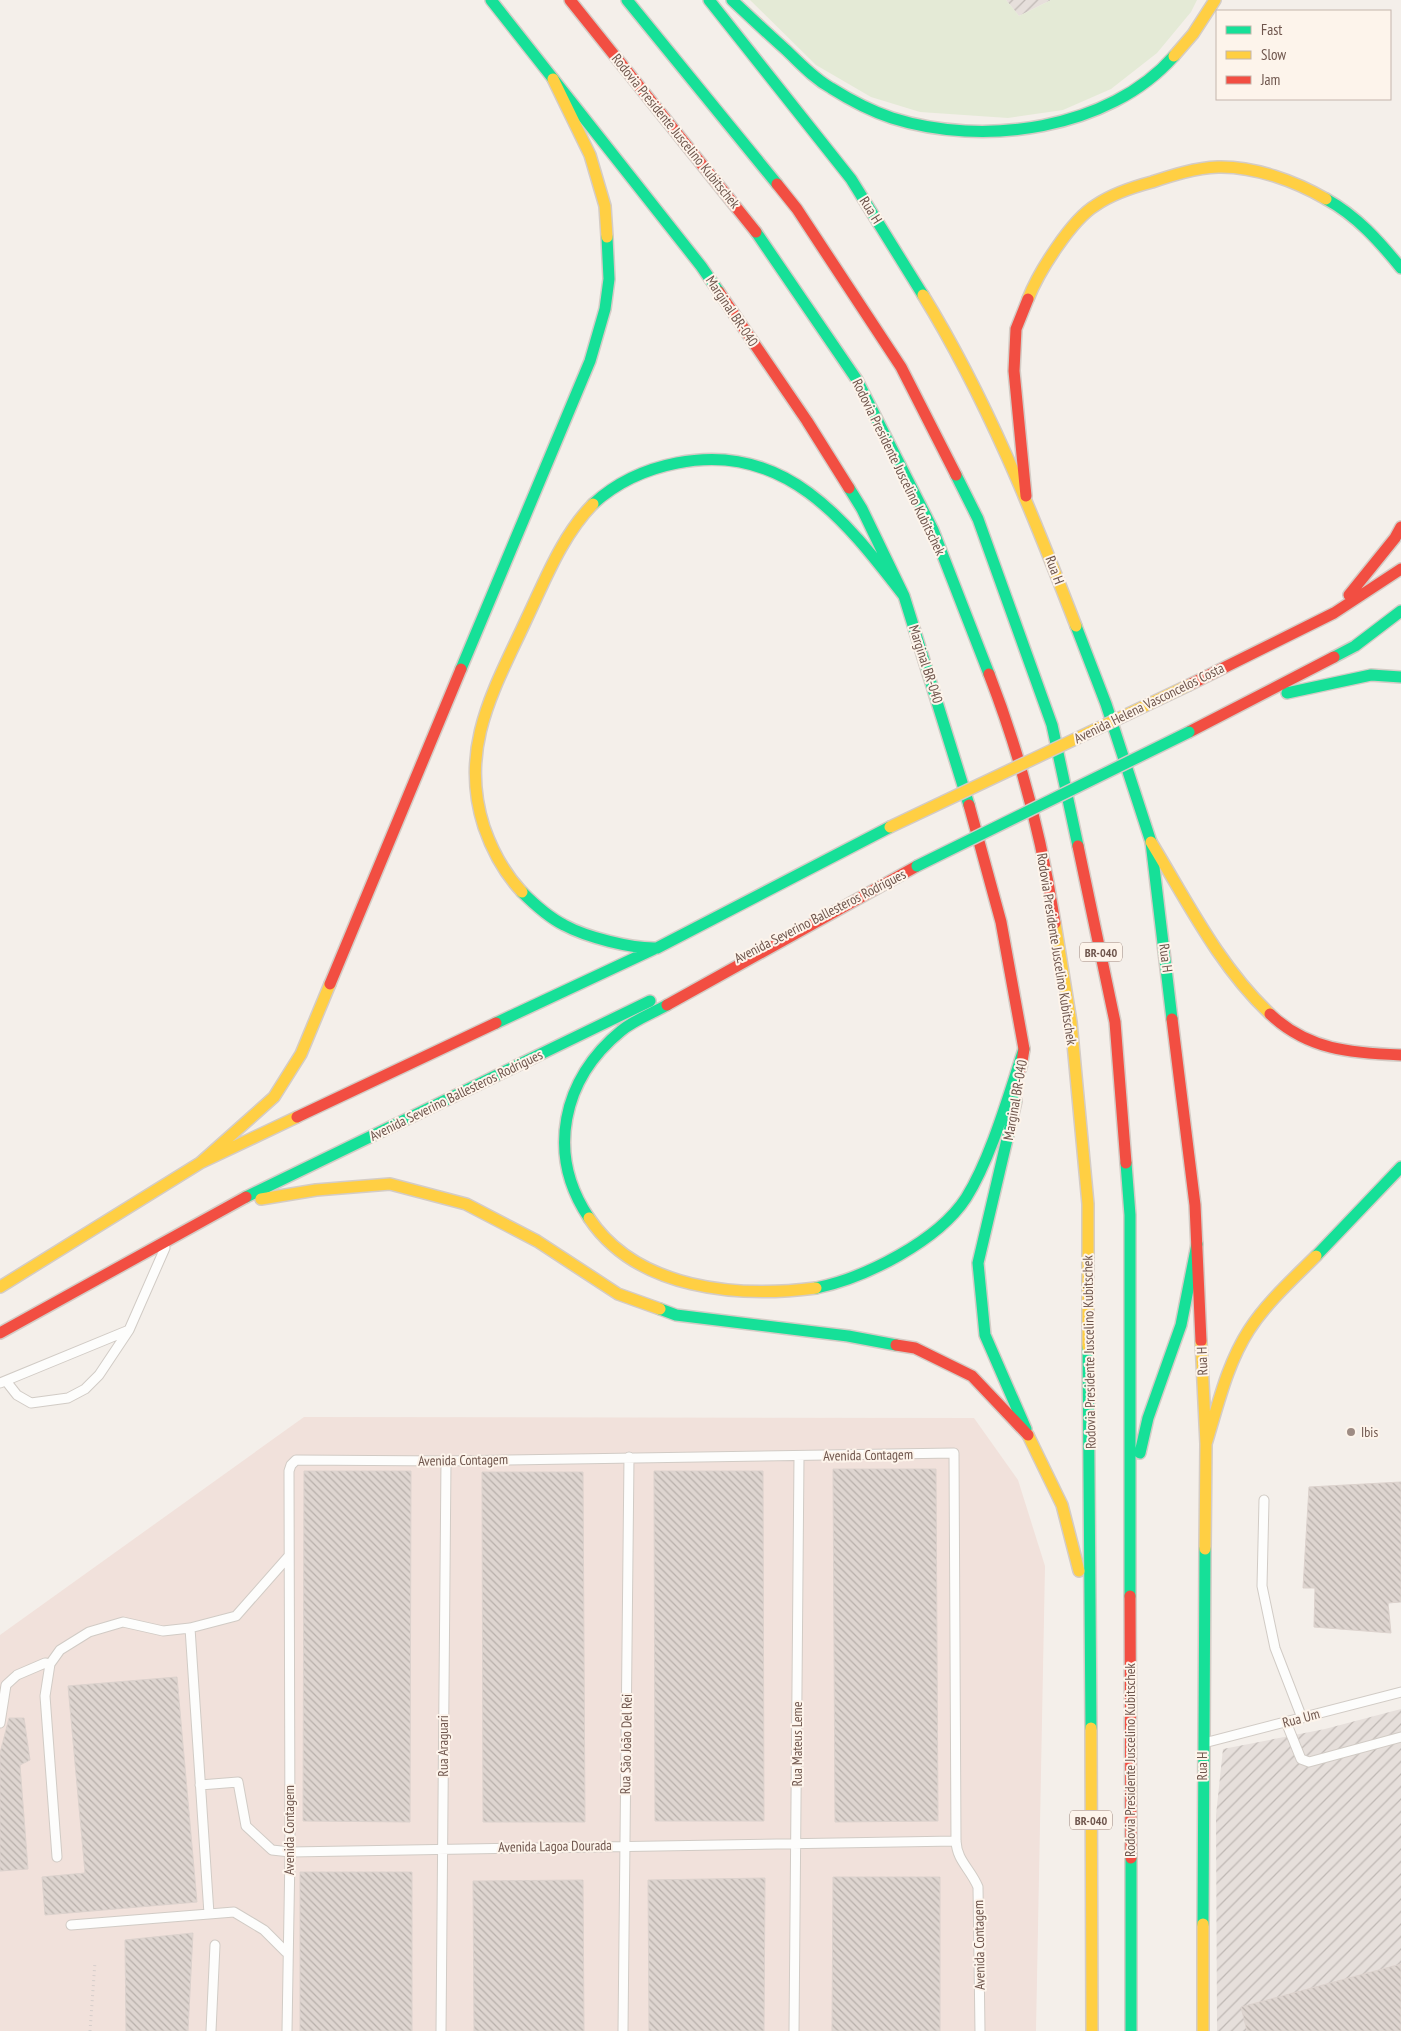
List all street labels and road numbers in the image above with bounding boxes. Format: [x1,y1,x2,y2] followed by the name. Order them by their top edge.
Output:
[608,50,744,212] street label: Rodovia Presidente Juscelino Kubitschek
[856,193,886,227] street label: Rua H
[702,272,762,350] street label: Marginal BR-040
[848,376,950,559] street label: Rodovia Presidente Juscelino Kubitschek
[1041,553,1069,587] street label: Rua H
[905,623,947,705] street label: Marginal BR-040
[1071,659,1227,747] street label: Avenida Helena Vasconcelos Costa
[1033,852,1081,1047] street label: Rodovia Presidente Juscelino Kubitschek
[731,865,909,967] street label: Avenida Severino Ballesteros Rodrigues
[1080,942,1122,962] road number: BR-040
[1155,943,1177,973] street label: Rua H
[367,1045,546,1145] street label: Avenida Severino Ballesteros Rodrigues
[999,1058,1031,1142] street label: Marginal BR-040
[1078,1254,1100,1449] street label: Rodovia Presidente Juscelino Kubitschek
[1193,1346,1211,1376] street label: Rua H
[823,1445,913,1465] street label: Avenida Contagem
[418,1450,508,1470] street label: Avenida Contagem
[1121,1662,1139,1857] street label: Rodovia Presidente Juscelino Kubitschek
[616,1694,636,1794] street label: Rua São João Del Rei
[788,1701,806,1787] street label: Rua Mateus Leme
[1280,1704,1322,1732] street label: Rua Um
[434,1715,452,1777] street label: Rua Araguari
[1193,1752,1211,1780] street label: Rua H
[280,1785,298,1875] street label: Avenida Contagem
[1070,1810,1112,1830] road number: BR-040
[498,1836,612,1856] street label: Avenida Lagoa Dourada
[969,1900,989,1990] street label: Avenida Contagem

